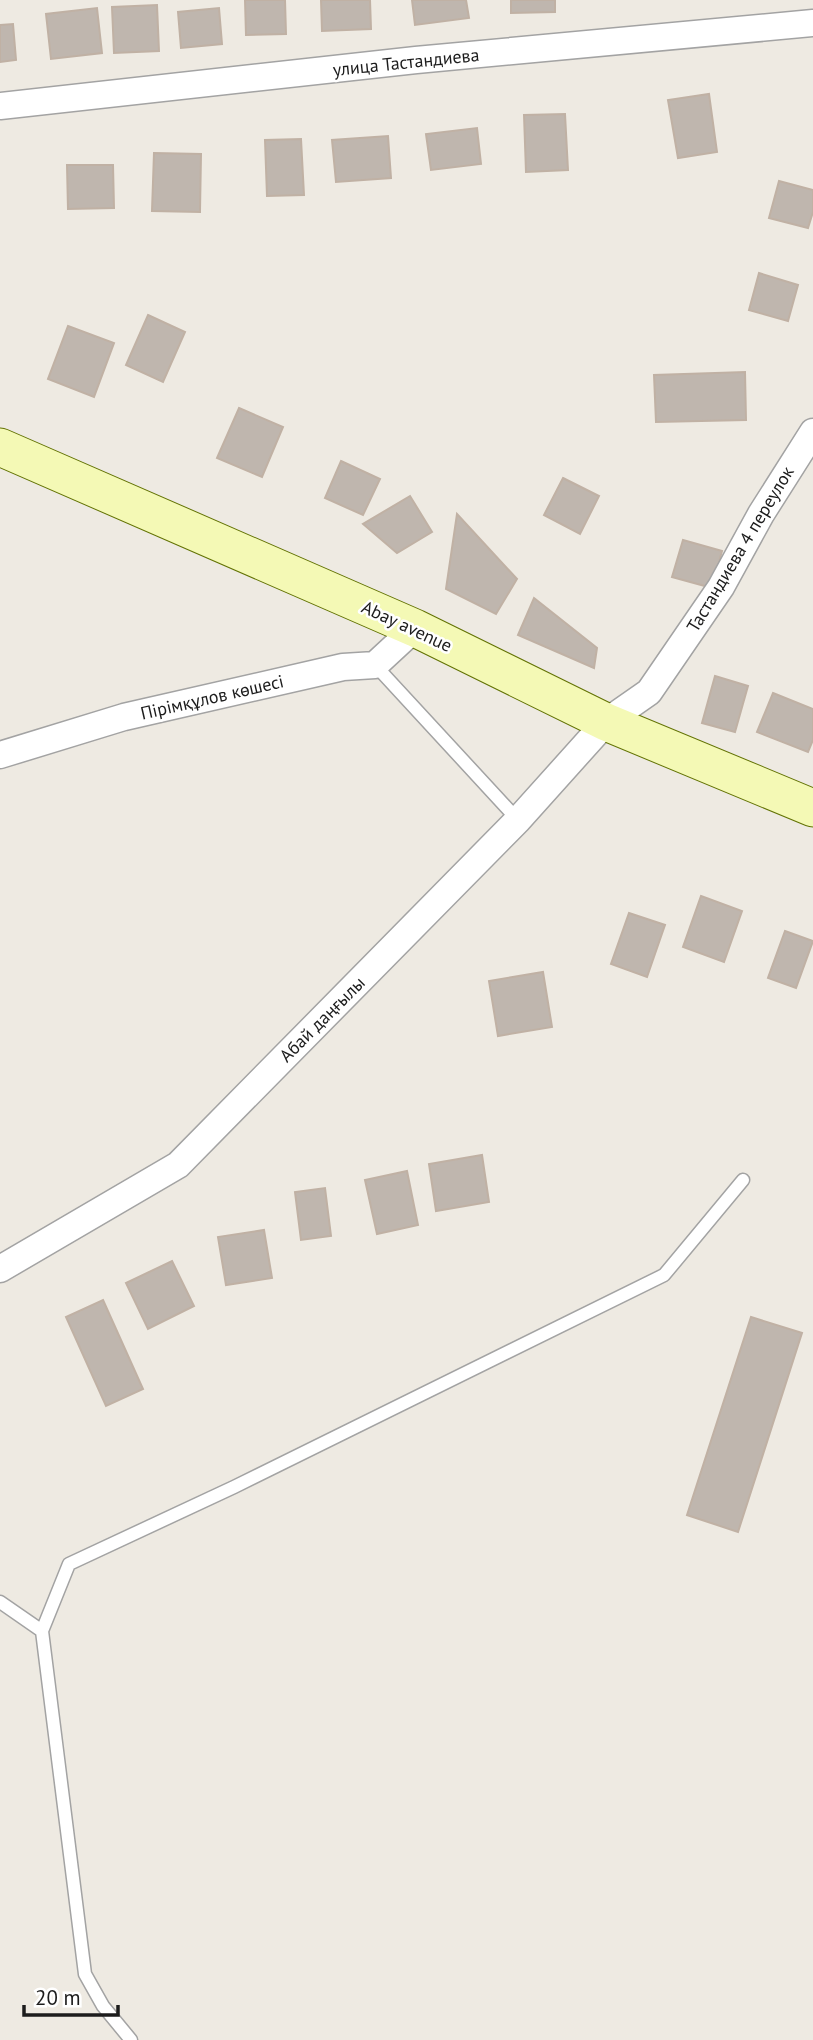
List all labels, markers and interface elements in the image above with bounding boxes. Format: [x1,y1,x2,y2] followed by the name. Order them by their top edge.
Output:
[332,43,480,81] street label: улица Тастандиева
[681,462,799,636] street label: Тастандиева 4 переулок
[358,595,456,657] street label: Abay avenue
[138,669,286,725] street label: Пірімқұлов көшесі
[274,971,370,1067] street label: Абай даңғылы
[24,1974,119,2018] scale bar
[35,1984,81,2011] text: 20 m

